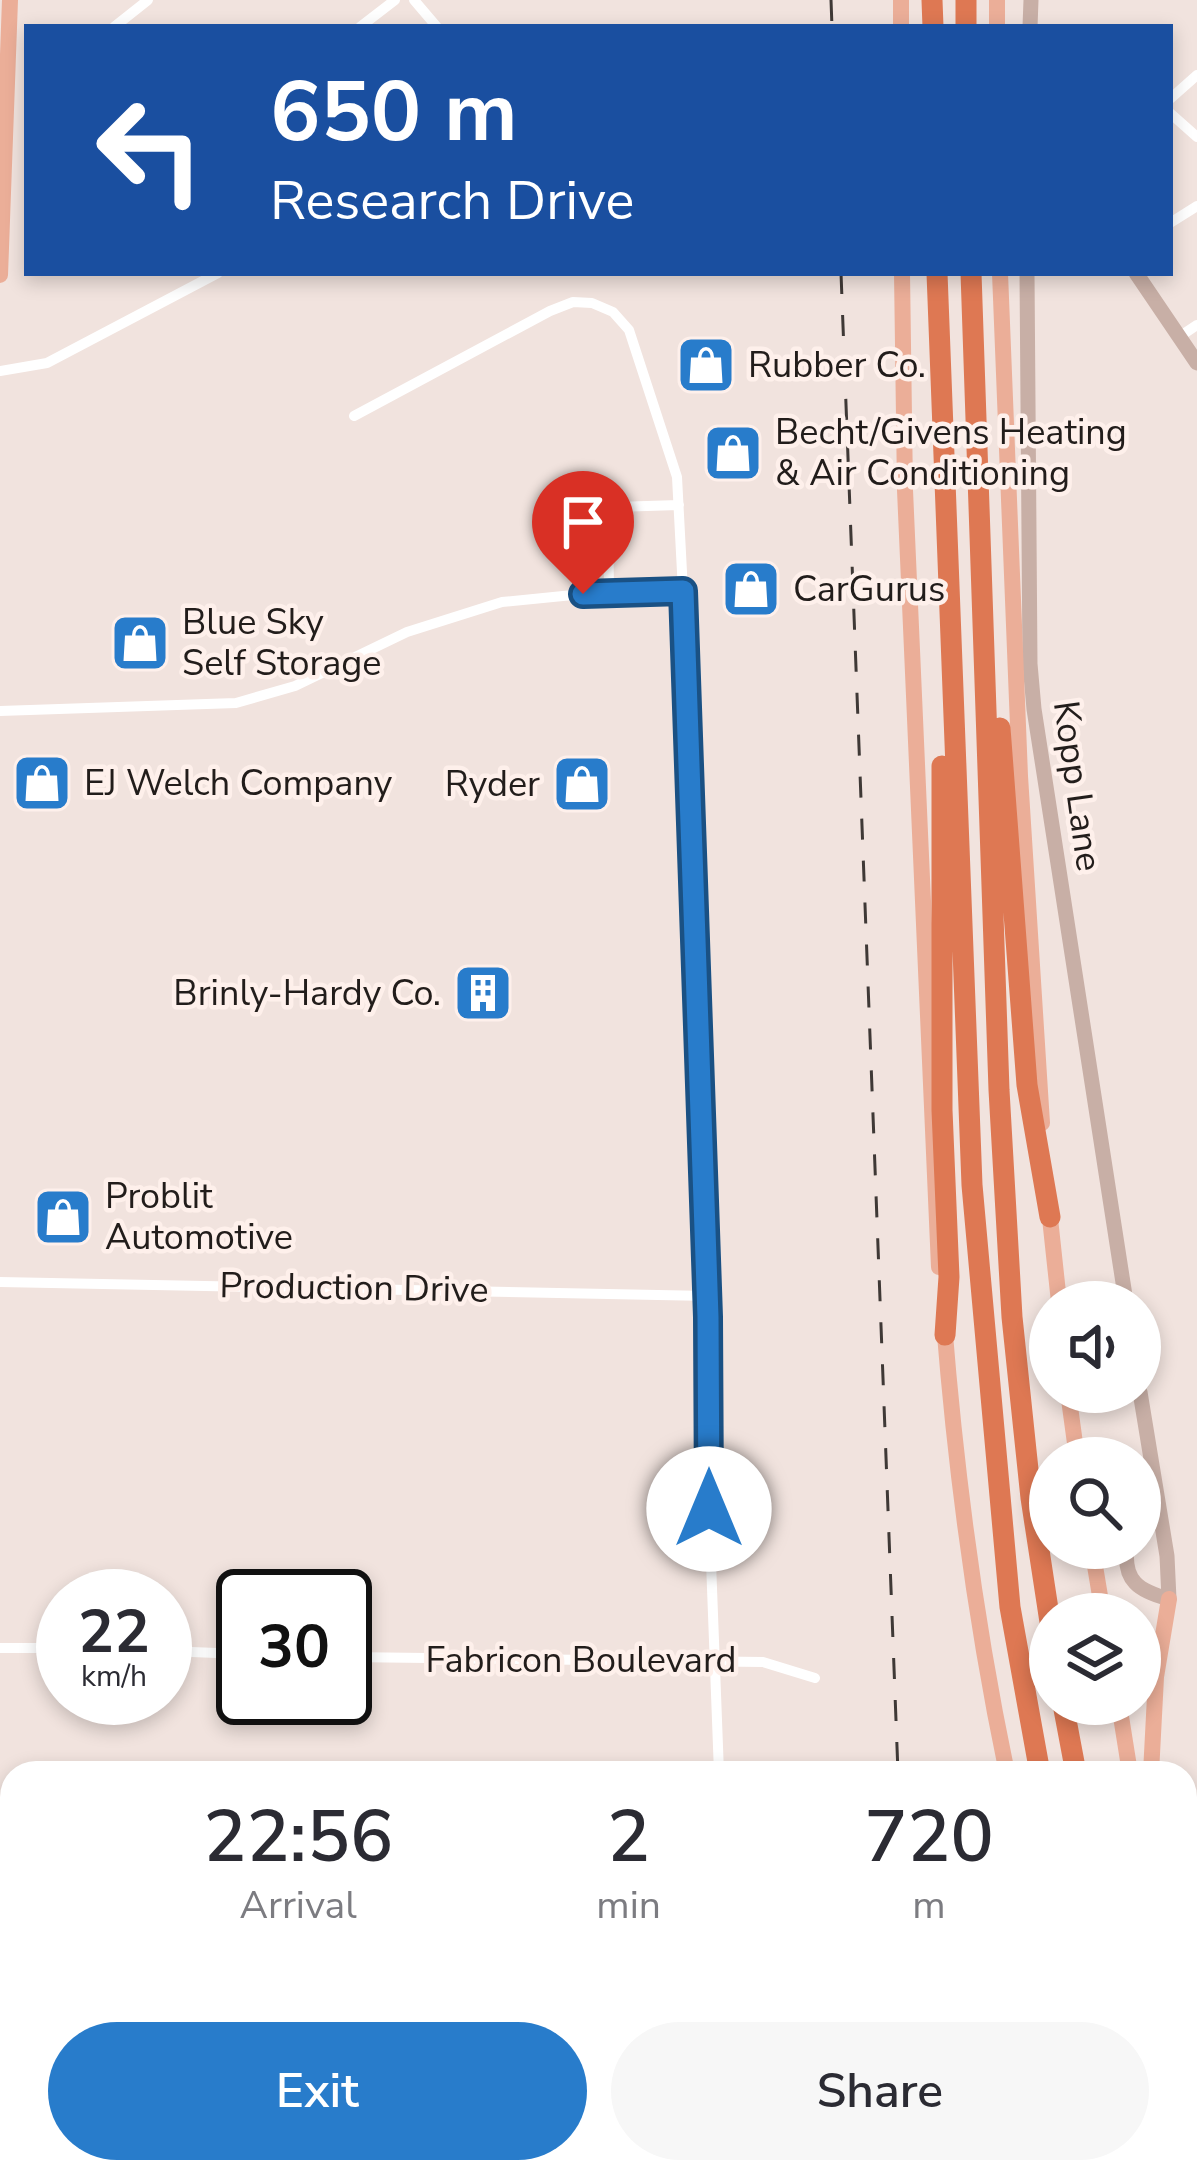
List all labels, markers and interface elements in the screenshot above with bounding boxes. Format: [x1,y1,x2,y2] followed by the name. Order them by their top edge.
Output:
[270,55,518,170] text: 650 m
[72,72,228,228] icon: left
[270,164,634,238] text: Research Drive
[675,334,737,396] shop icon: Rubber Co.
[748,341,926,390] place label: Rubber Co.
[775,408,1127,498] place label: Becht/Givens Heating & Air Conditioning
[702,422,764,484] shop icon: Becht/Givens Heating & Air Conditioning
[532,471,634,594] pin
[550,489,616,555] icon: arrive
[720,558,782,620] shop icon: CarGurus
[793,565,945,614] place label: CarGurus
[182,598,381,688] place label: Blue Sky Self Storage
[109,612,171,674] shop icon: Blue Sky Self Storage
[1041,698,1113,874] street label: Kopp Lane
[11,752,73,814] shop icon: EJ Welch Company
[551,753,613,815] shop icon: Ryder
[84,759,393,808] place label: EJ Welch Company
[445,760,540,809] place label: Ryder
[452,962,514,1024] building icon: Brinly-Hardy Co.
[173,969,441,1018] place label: Brinly-Hardy Co.
[105,1172,293,1262] place label: Problit Automotive
[32,1186,94,1248] shop icon: Problit Automotive
[219,1261,489,1315] street label: Production Drive
[1029,1281,1161,1725] map controls
[1029,1281,1161,1413] button: sound
[1029,1437,1161,1569] button: search
[646,1446,772,1572] position arrow
[216,1569,372,1725] speed limit sign: 30
[78,1591,150,1673] text: 22
[1029,1593,1161,1725] button: layers
[425,1636,737,1685] street label: Fabricon Boulevard
[81,1656,147,1697] text: km/h
[203,1788,393,1886] text: 22:56
[607,1788,650,1886] text: 2
[864,1788,994,1886] text: 720
[240,1879,357,1932] text: Arrival
[596,1879,661,1932] text: min
[912,1879,946,1932] text: m
[48,2022,587,2160] button: Exit
[611,2022,1149,2160] button: Share

